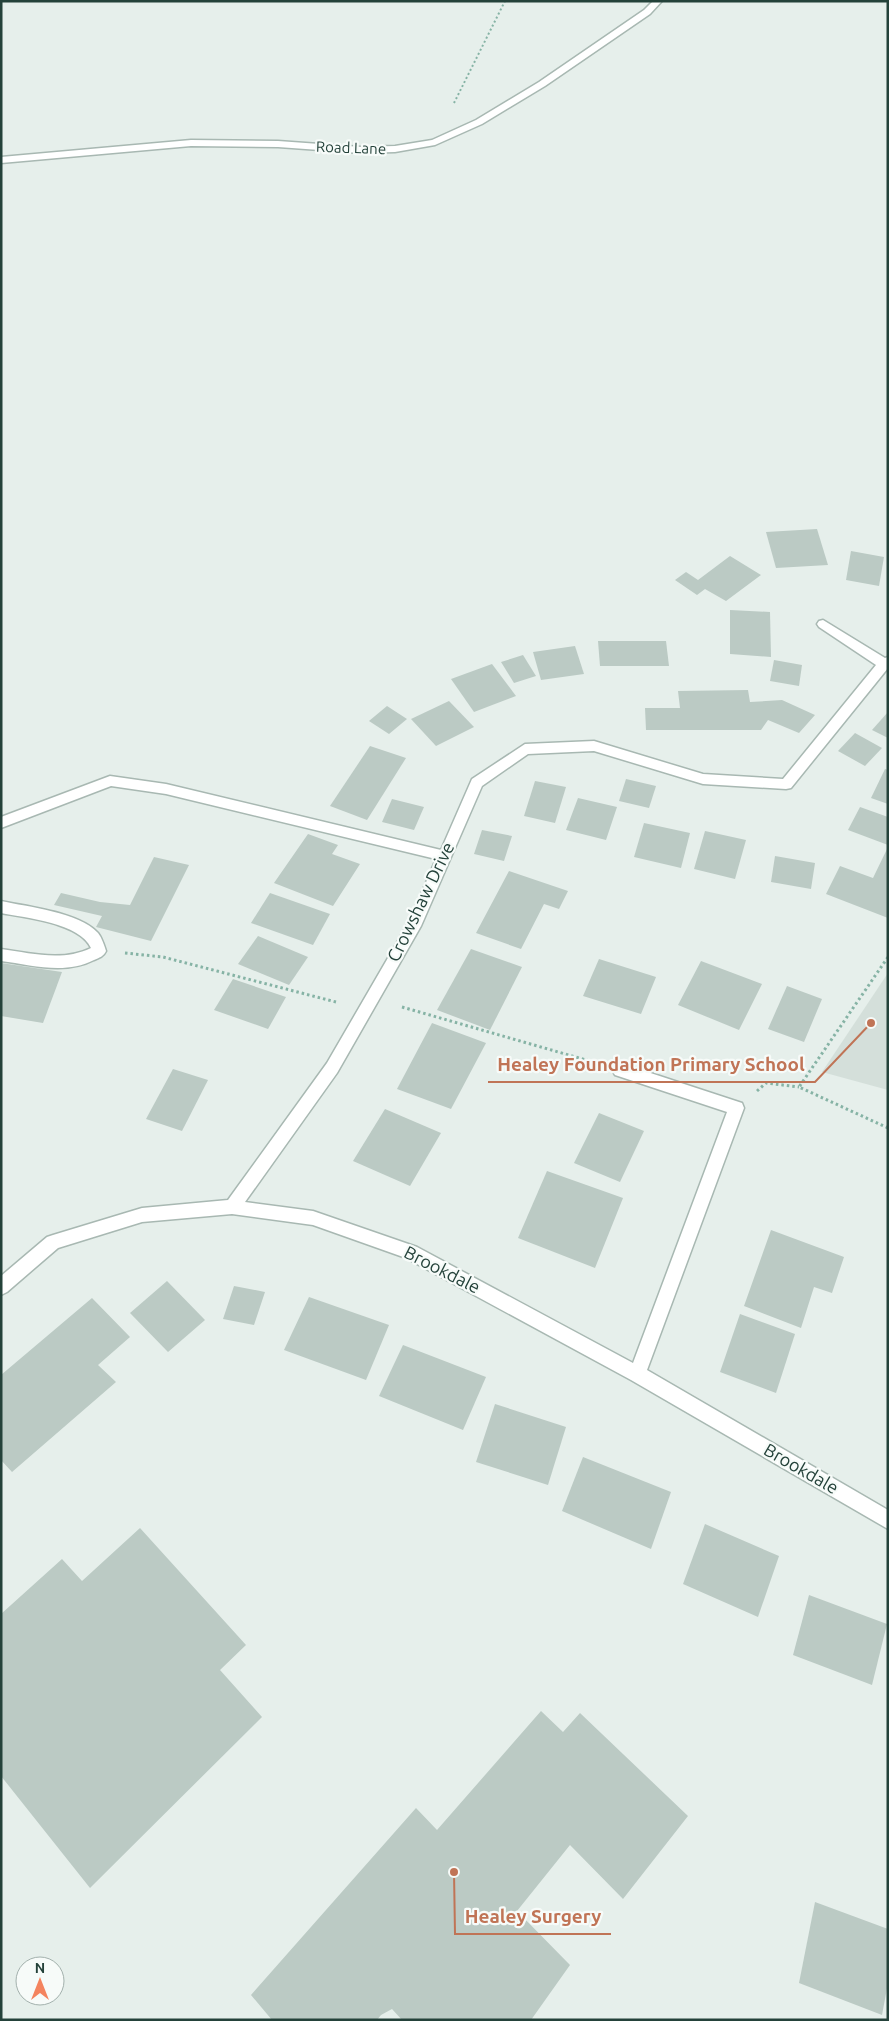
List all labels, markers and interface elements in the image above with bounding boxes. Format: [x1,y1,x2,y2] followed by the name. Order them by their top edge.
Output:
[316,138,386,157] street label: Road Lane
[383,839,458,965] street label: Crowshaw Drive
[488,1048,815,1082] callout: Healey Foundation Primary School
[497,1053,805,1075] text: Healey Foundation Primary School
[401,1241,484,1297] street label: Brookdale
[761,1439,842,1497] street label: Brookdale
[455,1900,611,1934] callout: Healey Surgery
[465,1905,601,1927] text: Healey Surgery
[15,1956,65,2006] north arrow
[35,1960,45,1976] text: N

